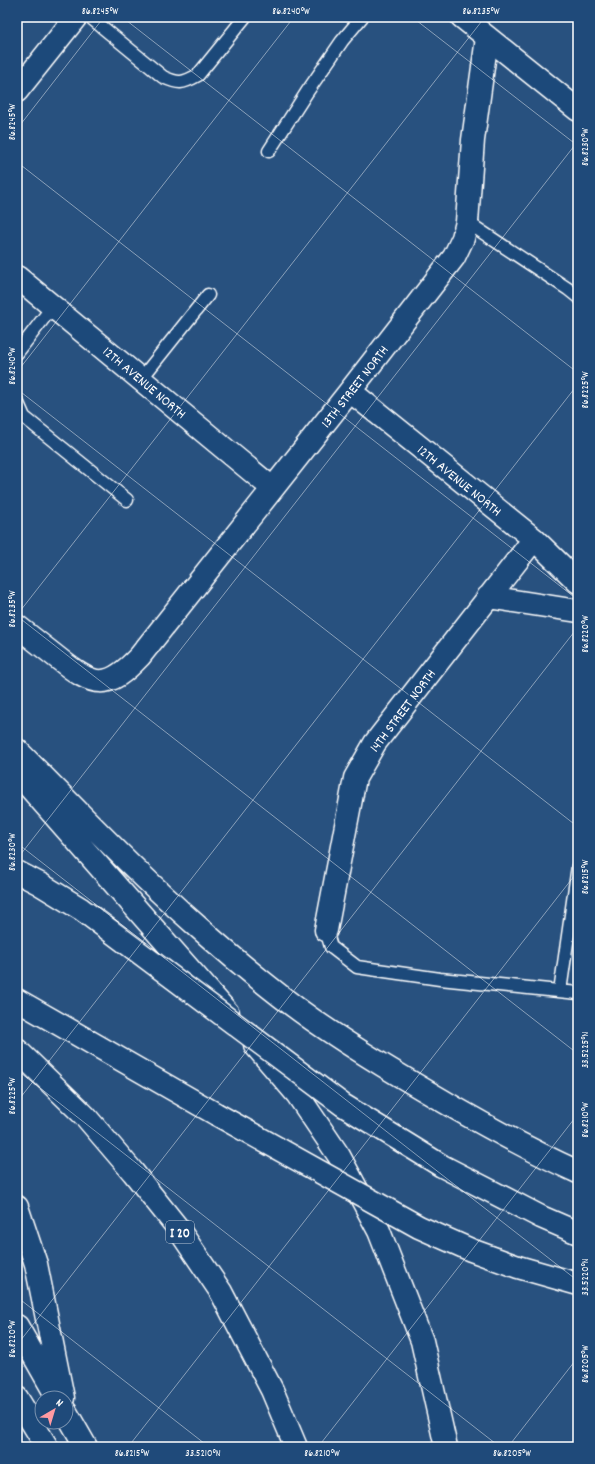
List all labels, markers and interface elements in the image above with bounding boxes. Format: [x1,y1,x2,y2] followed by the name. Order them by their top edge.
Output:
[82,5,119,19] text: 86.8245°W
[272,5,310,19] text: 86.8240°W
[463,5,500,19] text: 86.8235°W
[6,103,20,140] text: 86.8245°W
[579,128,593,166] text: 86.8230°W
[317,342,394,433] street label: 13TH STREET NORTH
[98,343,190,425] street label: 12TH AVENUE NORTH
[6,347,20,385] text: 86.8240°W
[579,371,593,408] text: 86.8225°W
[412,441,505,522] street label: 12TH AVENUE NORTH
[6,590,20,627] text: 86.8235°W
[579,615,593,653] text: 86.8220°W
[366,665,442,757] street label: 14TH STREET NORTH
[6,833,20,871] text: 86.8230°W
[579,859,593,894] text: 86.8215°W
[579,1032,593,1068] text: 33.5225°N
[6,1077,20,1114] text: 86.8225°W
[579,1102,593,1138] text: 86.8210°W
[166,1221,194,1243] road number: I 20
[579,1258,593,1296] text: 33.5220°N
[6,1320,20,1358] text: 86.8220°W
[579,1345,593,1383] text: 86.8205°W
[34,1390,74,1430] north arrow
[52,1396,66,1412] text: N
[115,1447,150,1461] text: 86.8215°W
[185,1447,221,1461] text: 33.5210°N
[304,1447,340,1461] text: 86.8210°W
[493,1447,531,1461] text: 86.8205°W

